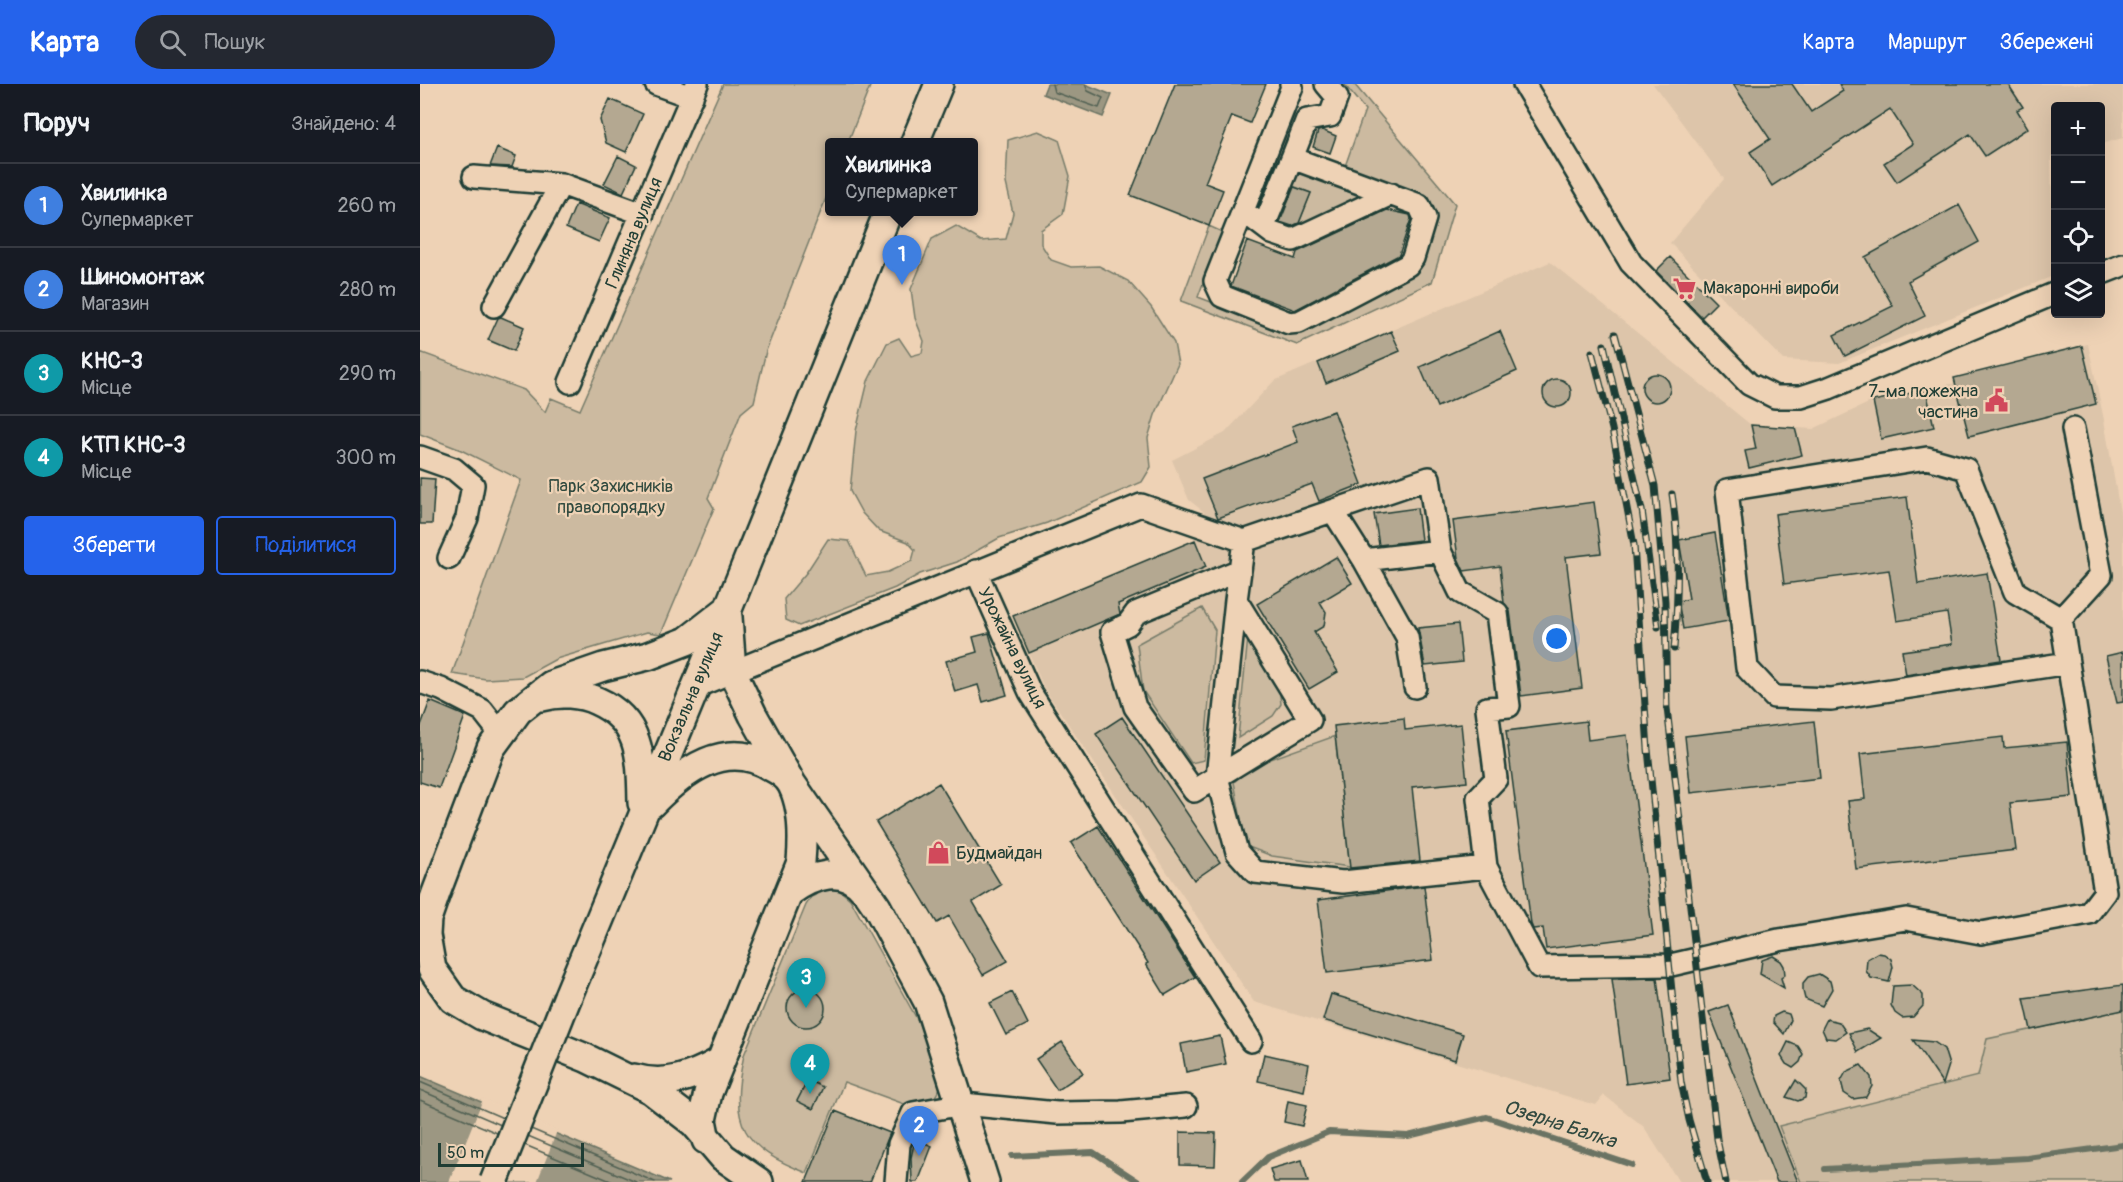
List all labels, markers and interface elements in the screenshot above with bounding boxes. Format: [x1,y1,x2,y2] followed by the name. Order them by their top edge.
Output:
[135,15,555,69] search box
[30,25,99,60] text: Карта
[156,26,189,59] icon: search
[204,28,266,56] text: Пошук
[1803,29,1855,56] text: Карта
[1888,29,1967,56] text: Маршрут
[2000,29,2093,56] text: Збережені
[2051,102,2105,318] map controls
[2051,102,2105,156] button: +
[24,107,90,139] text: Поруч
[291,111,396,136] text: Знайдено: 4
[825,138,978,216] popup
[845,151,932,179] text: Хвилинка
[2051,156,2105,210] button: −
[600,174,668,292] street label: Глиняна вулиця
[81,179,167,207] text: Хвилинка
[845,179,958,204] text: Супермаркет
[40,193,47,218] text: 1
[337,193,396,218] text: 260 m
[81,207,193,232] text: Супермаркет
[2051,210,2105,264] button: locate
[882,236,922,285] pin: 1
[81,263,204,291] text: Шиномонтаж
[2051,264,2105,318] button: layers
[1672,275,1698,301] supermarket icon: Макаронні вироби
[38,277,49,302] text: 2
[339,277,396,302] text: 280 m
[1703,277,1839,300] place label: Макаронні вироби
[81,291,149,316] text: Магазин
[81,347,143,375] text: КНС-3
[38,361,49,386] text: 3
[339,361,396,386] text: 290 m
[81,375,132,400] text: Місце
[1869,380,1978,424] place label: 7-ма пожежна частина
[1983,388,2009,414] public building icon: 7-ма пожежна частина
[81,431,186,459] text: КТП КНС-3
[38,445,49,470] text: 4
[335,445,396,470] text: 300 m
[81,459,132,484] text: Місце
[549,475,673,519] park label: Парк Захисників правопорядку
[24,516,204,575] button: Зберегти
[216,516,396,575] button: Поділитися
[973,583,1051,713] street label: Урожайна вулиця
[1542,624,1571,653] your location
[653,629,729,765] street label: Вокзальна вулиця
[925,840,951,866] shop icon: Будмайдан
[956,842,1042,865] place label: Будмайдан
[786,958,826,1008] pin: 3
[790,1044,830,1094] pin: 4
[1501,1094,1621,1154] water label: Озерна Балка
[900,1106,938,1156] pin: 2
[438,1140,584,1168] scale bar
[447,1143,484,1163] text: 50 m

